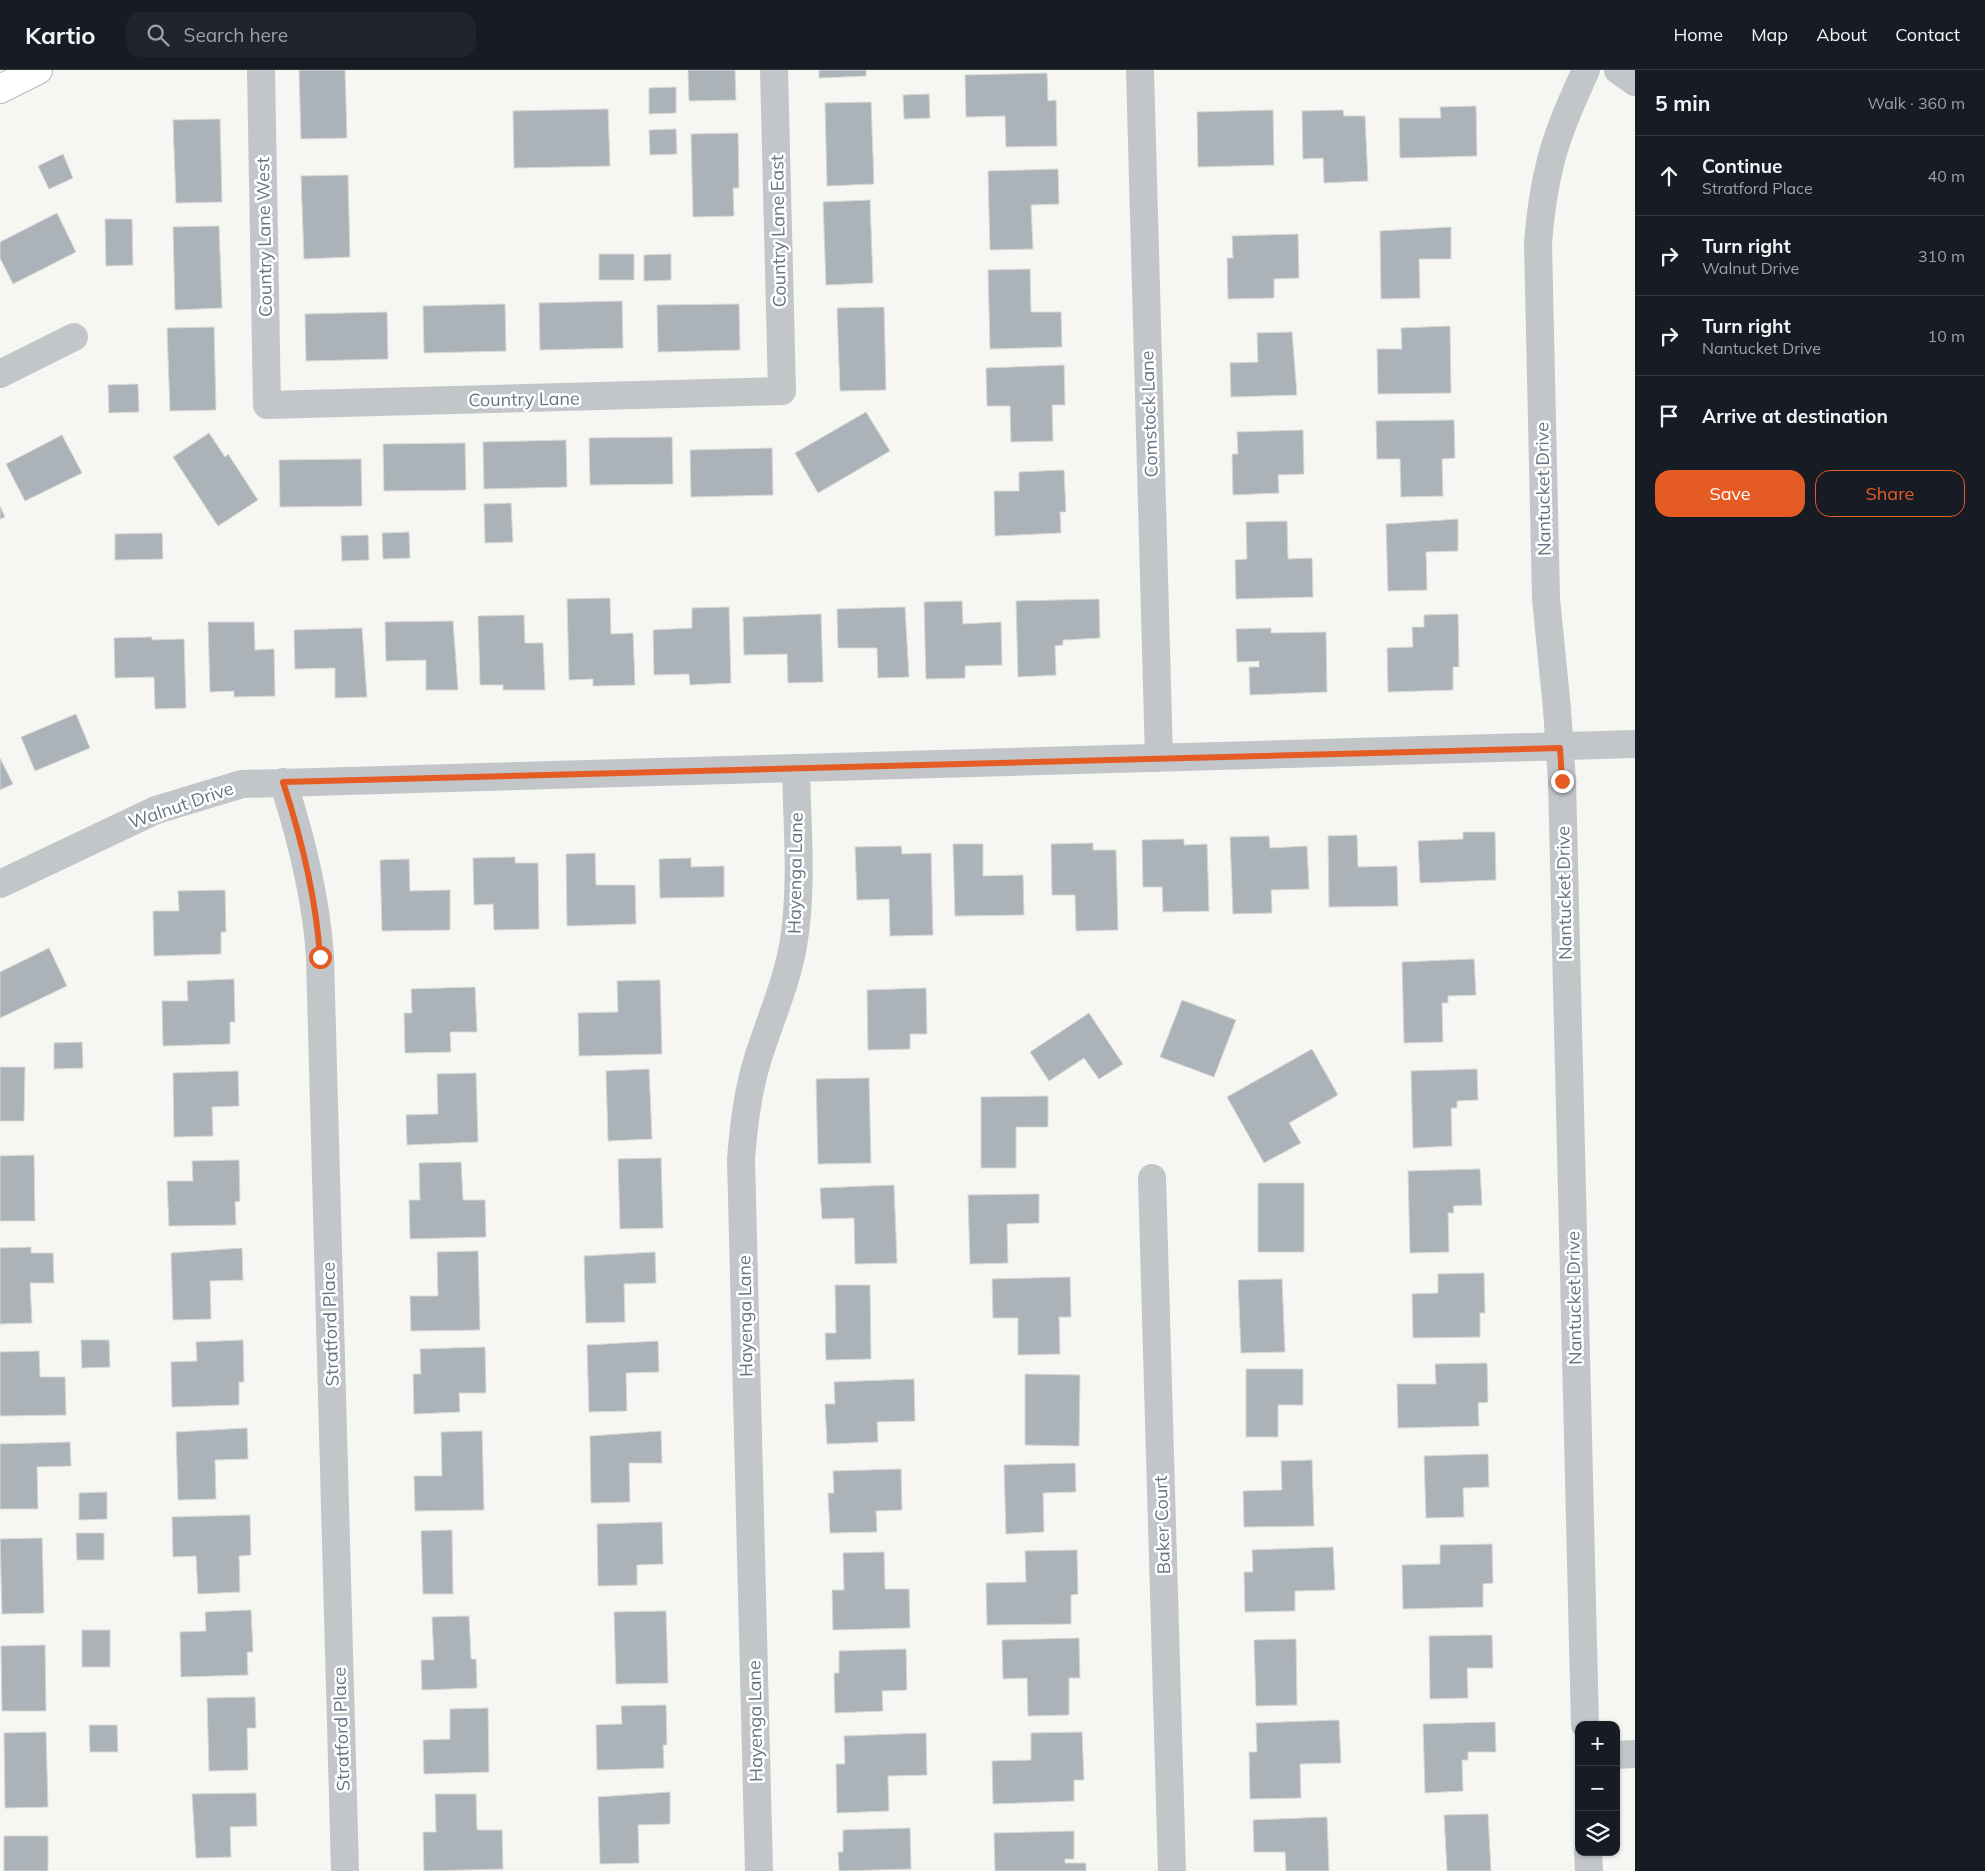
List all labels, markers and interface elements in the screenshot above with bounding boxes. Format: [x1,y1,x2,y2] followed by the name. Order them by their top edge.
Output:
[126,12,476,57] search box
[25,20,96,50] text: Kartio
[144,21,172,49] icon: search
[184,23,288,47] text: Search here
[1673,23,1723,46] text: Home
[1751,23,1788,46] text: Map
[1816,23,1867,46] text: About
[1895,23,1960,46] text: Contact
[1655,90,1710,116] text: 5 min
[1867,93,1965,113] text: Walk · 360 m
[1702,154,1782,178] text: Continue
[765,155,791,307] street label: Country Lane East
[251,157,277,317] street label: Country Lane West
[1655,162,1683,190] icon: ahead
[1928,166,1965,186] text: 40 m
[1702,178,1813,198] text: Stratford Place
[1702,234,1791,258] text: Turn right
[1655,242,1683,270] icon: right
[1918,246,1965,266] text: 310 m
[1702,258,1799,278] text: Walnut Drive
[1702,314,1791,338] text: Turn right
[1655,322,1683,350] icon: right
[1928,326,1965,346] text: 10 m
[1702,338,1821,358] text: Nantucket Drive
[1135,350,1163,478] street label: Comstock Lane
[468,387,580,411] street label: Country Lane
[1655,402,1683,430] icon: arrive
[1702,404,1888,428] text: Arrive at destination
[1530,422,1556,556] street label: Nantucket Drive
[1655,470,1805,517] button: Save
[1815,470,1965,517] button: Share
[1551,770,1574,793] route end
[125,776,237,834] street label: Walnut Drive
[782,812,808,934] street label: Hayenga Lane
[1551,826,1577,960] street label: Nantucket Drive
[309,946,332,969] route start
[1561,1231,1587,1365] street label: Nantucket Drive
[732,1255,758,1377] street label: Hayenga Lane
[316,1261,344,1387] street label: Stratford Place
[1149,1475,1175,1575] street label: Baker Court
[742,1660,768,1782] street label: Hayenga Lane
[327,1666,355,1792] street label: Stratford Place
[1575,1721,1620,1856] map controls
[1575,1721,1620,1766] button: +
[1575,1766,1620,1811] button: −
[1575,1811,1620,1856] button: layers

